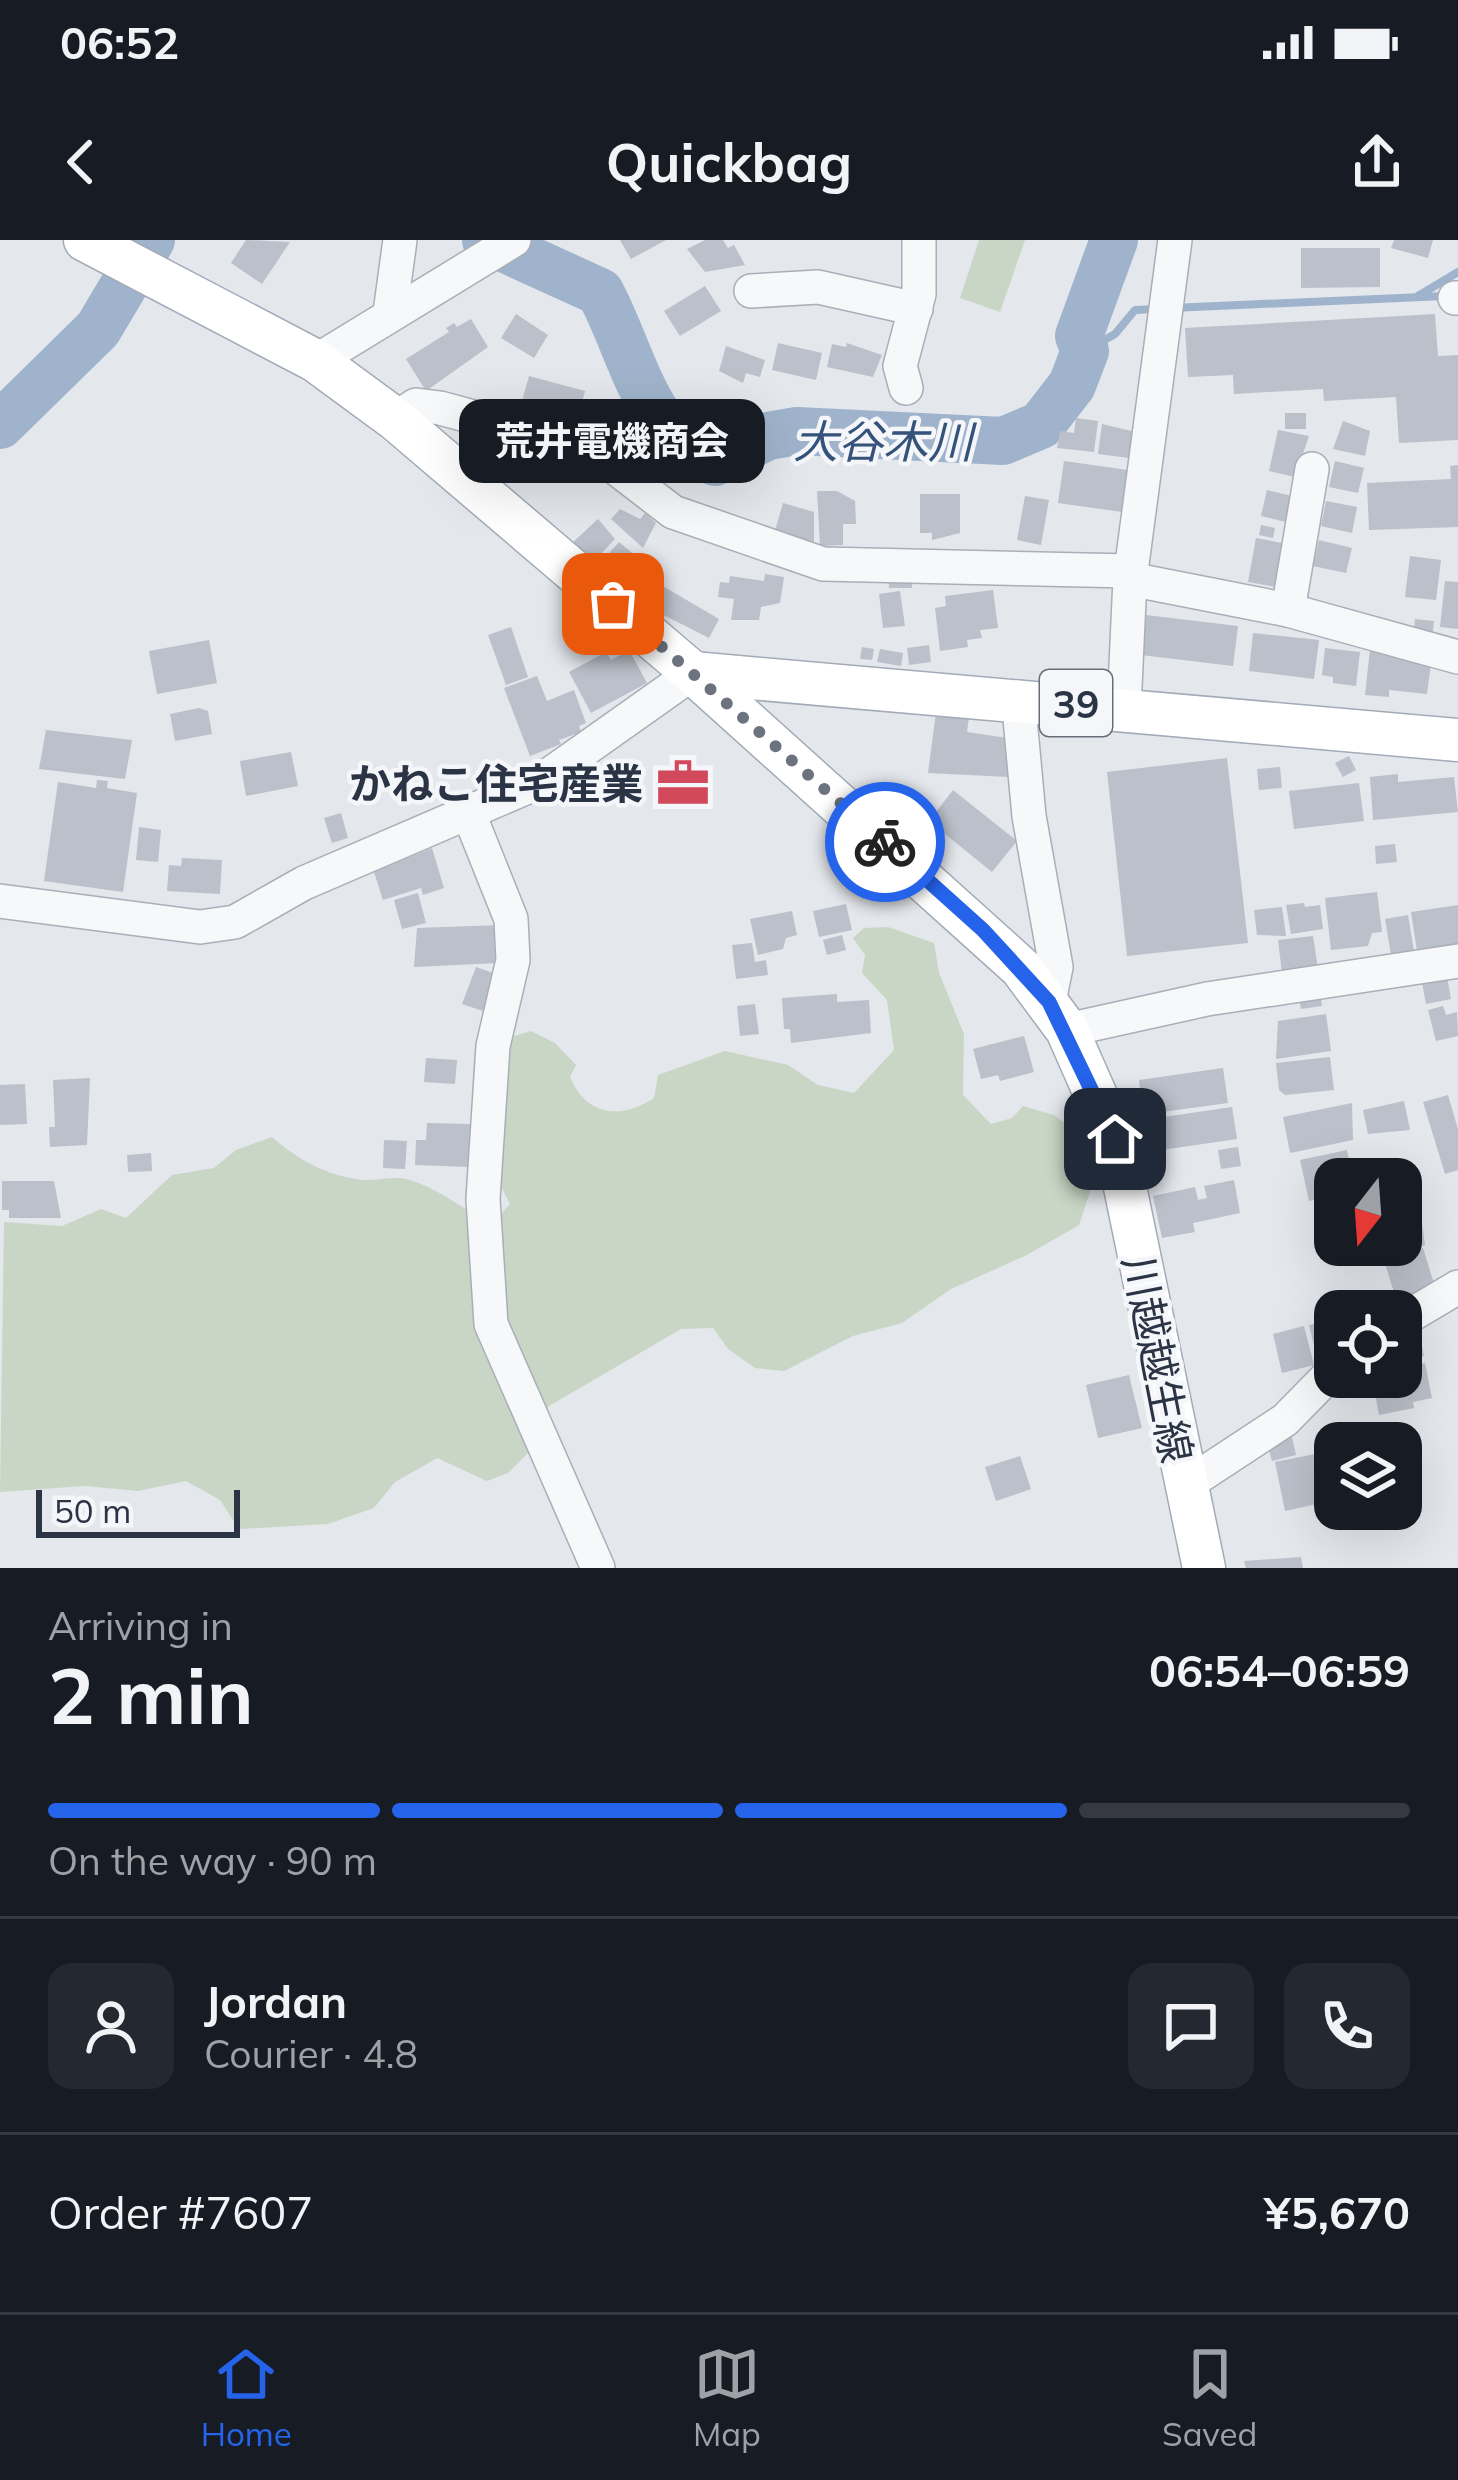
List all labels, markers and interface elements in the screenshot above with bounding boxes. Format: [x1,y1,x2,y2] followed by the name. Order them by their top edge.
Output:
[60,14,179,70] text: 06:52
[606,128,852,196] text: Quickbag
[48,129,114,195] icon: back
[1344,129,1410,195] icon: share
[460,400,766,484] callout: 荒井電機商会
[793,413,977,469] water label: 大谷木川
[495,416,729,465] text: 荒井電機商会
[562,553,664,655] pin
[580,571,646,637] icon: bag
[1040,670,1112,736] road number: 39
[654,754,712,812] office icon: かねこ住宅産業
[349,757,643,810] place label: かねこ住宅産業
[825,782,945,902] courier
[852,809,918,875] icon: bike
[1064,1088,1166,1190] pin
[1082,1106,1148,1172] icon: home
[1314,1158,1422,1266] north arrow
[1314,1158,1422,1530] map controls
[1112,1251,1204,1467] street label: 川越越生線
[1314,1290,1422,1398] button: locate
[1314,1422,1422,1530] button: layers
[36,1484,240,1537] scale bar
[54,1490,131,1531] text: 50 m
[48,1601,233,1650] text: Arriving in
[1149,1642,1410,1698] text: 06:54–06:59
[48,1646,254,1744] text: 2 min
[48,1836,377,1885] text: On the way · 90 m
[48,1963,174,2089] button: person
[1128,1963,1254,2089] button: chat
[1284,1963,1410,2089] button: phone
[204,1973,347,2029] text: Jordan
[204,2029,418,2078] text: Courier · 4.8
[48,2184,313,2240] text: Order #7607
[1264,2184,1410,2240] text: ¥5,670
[201,2341,292,2454] tab: Home
[693,2341,761,2454] tab: Map
[1162,2341,1257,2454] tab: Saved

